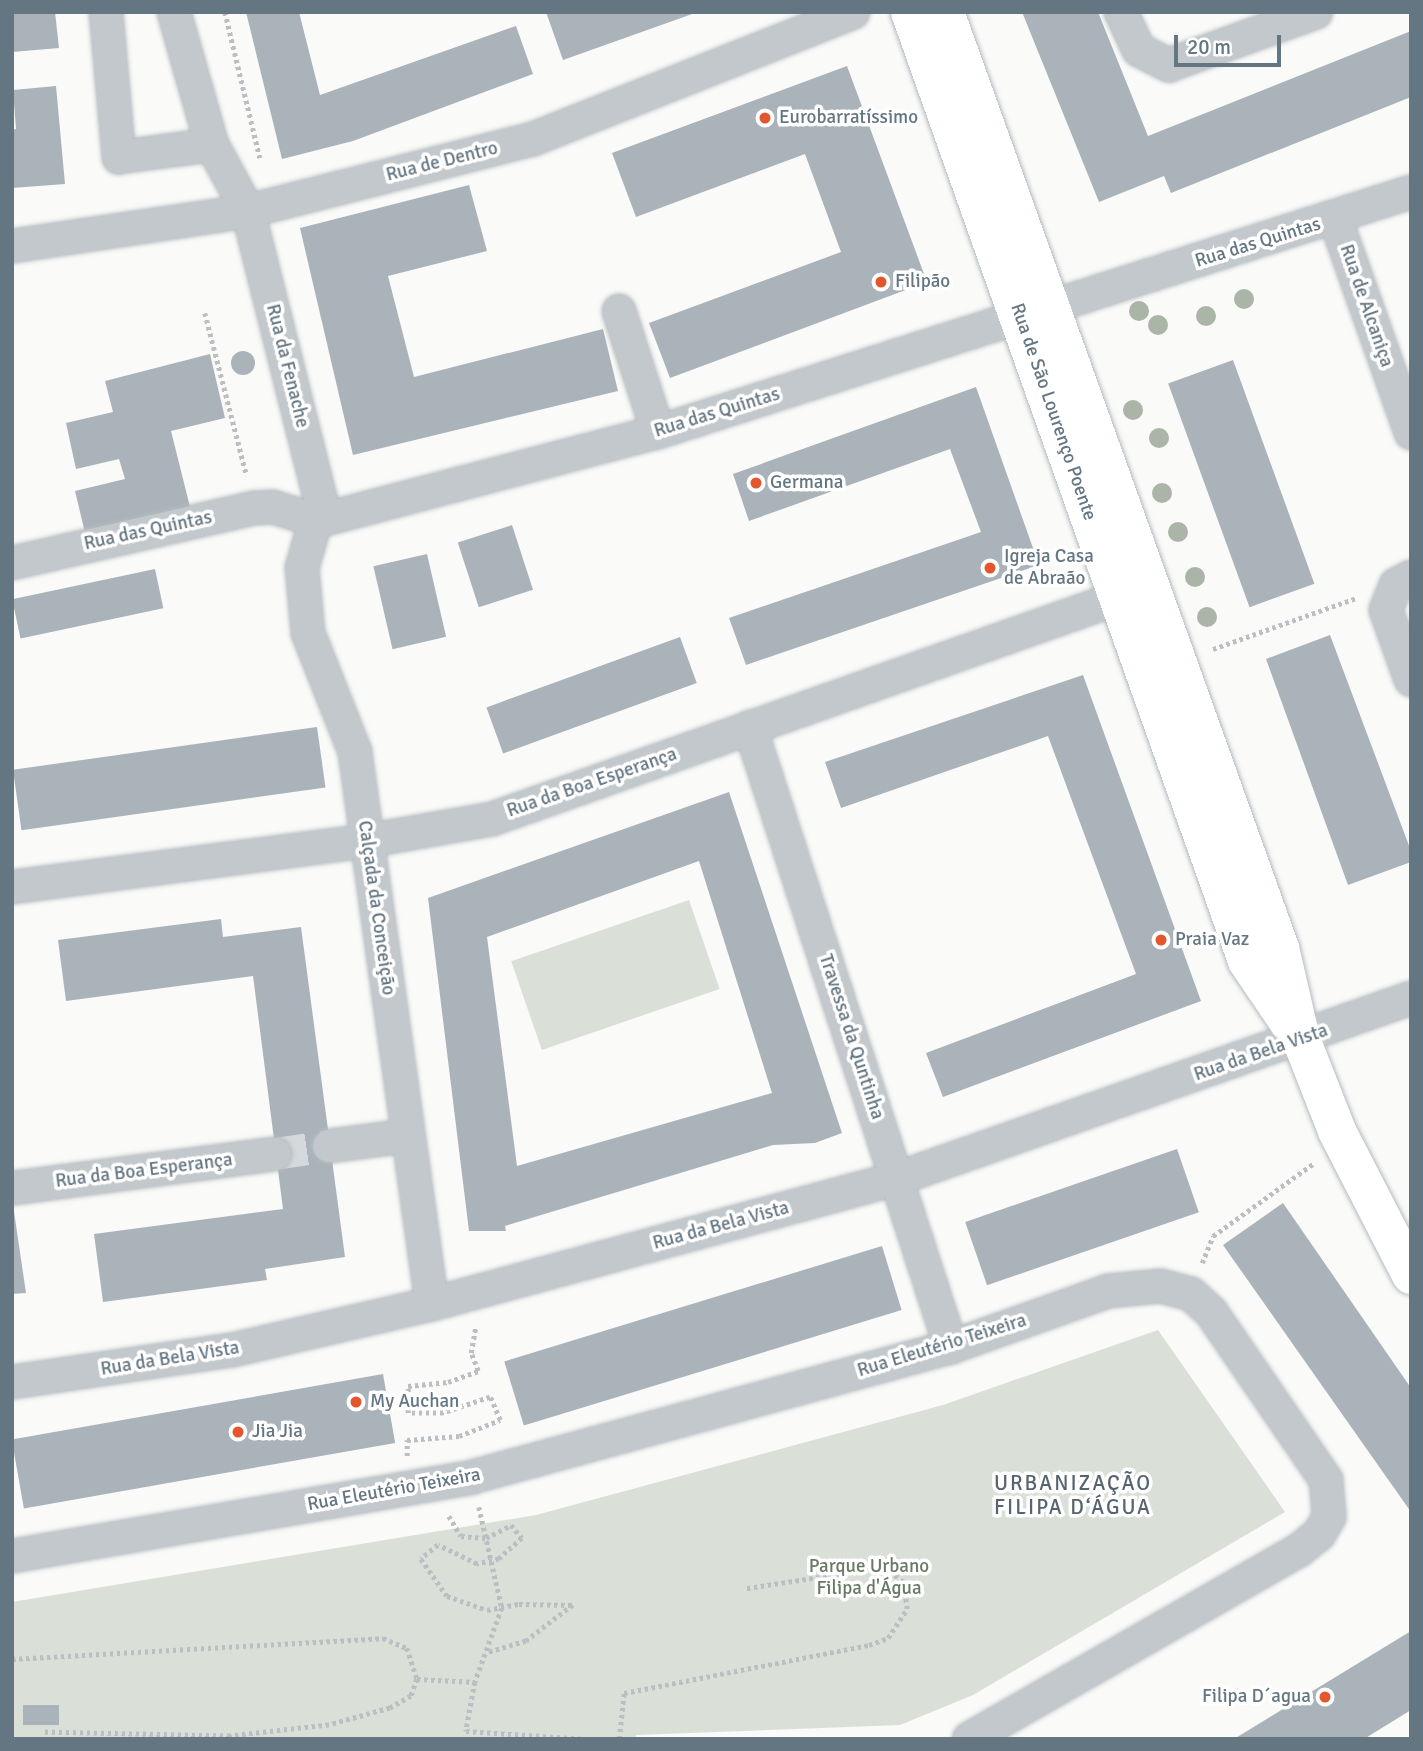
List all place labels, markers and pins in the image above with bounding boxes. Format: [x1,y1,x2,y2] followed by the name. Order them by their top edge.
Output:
[779,107,918,129] place label: Eurobarratíssimo
[757,110,773,126] marker: Eurobarratíssimo
[895,271,950,293] place label: Filipão
[873,274,889,290] marker: Filipão
[770,472,843,494] place label: Germana
[748,475,764,491] marker: Germana
[1004,546,1094,590] place label: Igreja Casa de Abraão
[982,560,998,576] marker: Igreja Casa de Abraão
[1175,929,1249,951] place label: Praia Vaz
[1153,932,1169,948] marker: Praia Vaz
[370,1391,459,1413] place label: My Auchan
[348,1394,364,1410] marker: My Auchan
[252,1421,303,1443] place label: Jia Jia
[230,1424,246,1440] marker: Jia Jia
[1202,1686,1311,1708] place label: Filipa D´agua
[1317,1689,1333,1705] marker: Filipa D´agua

